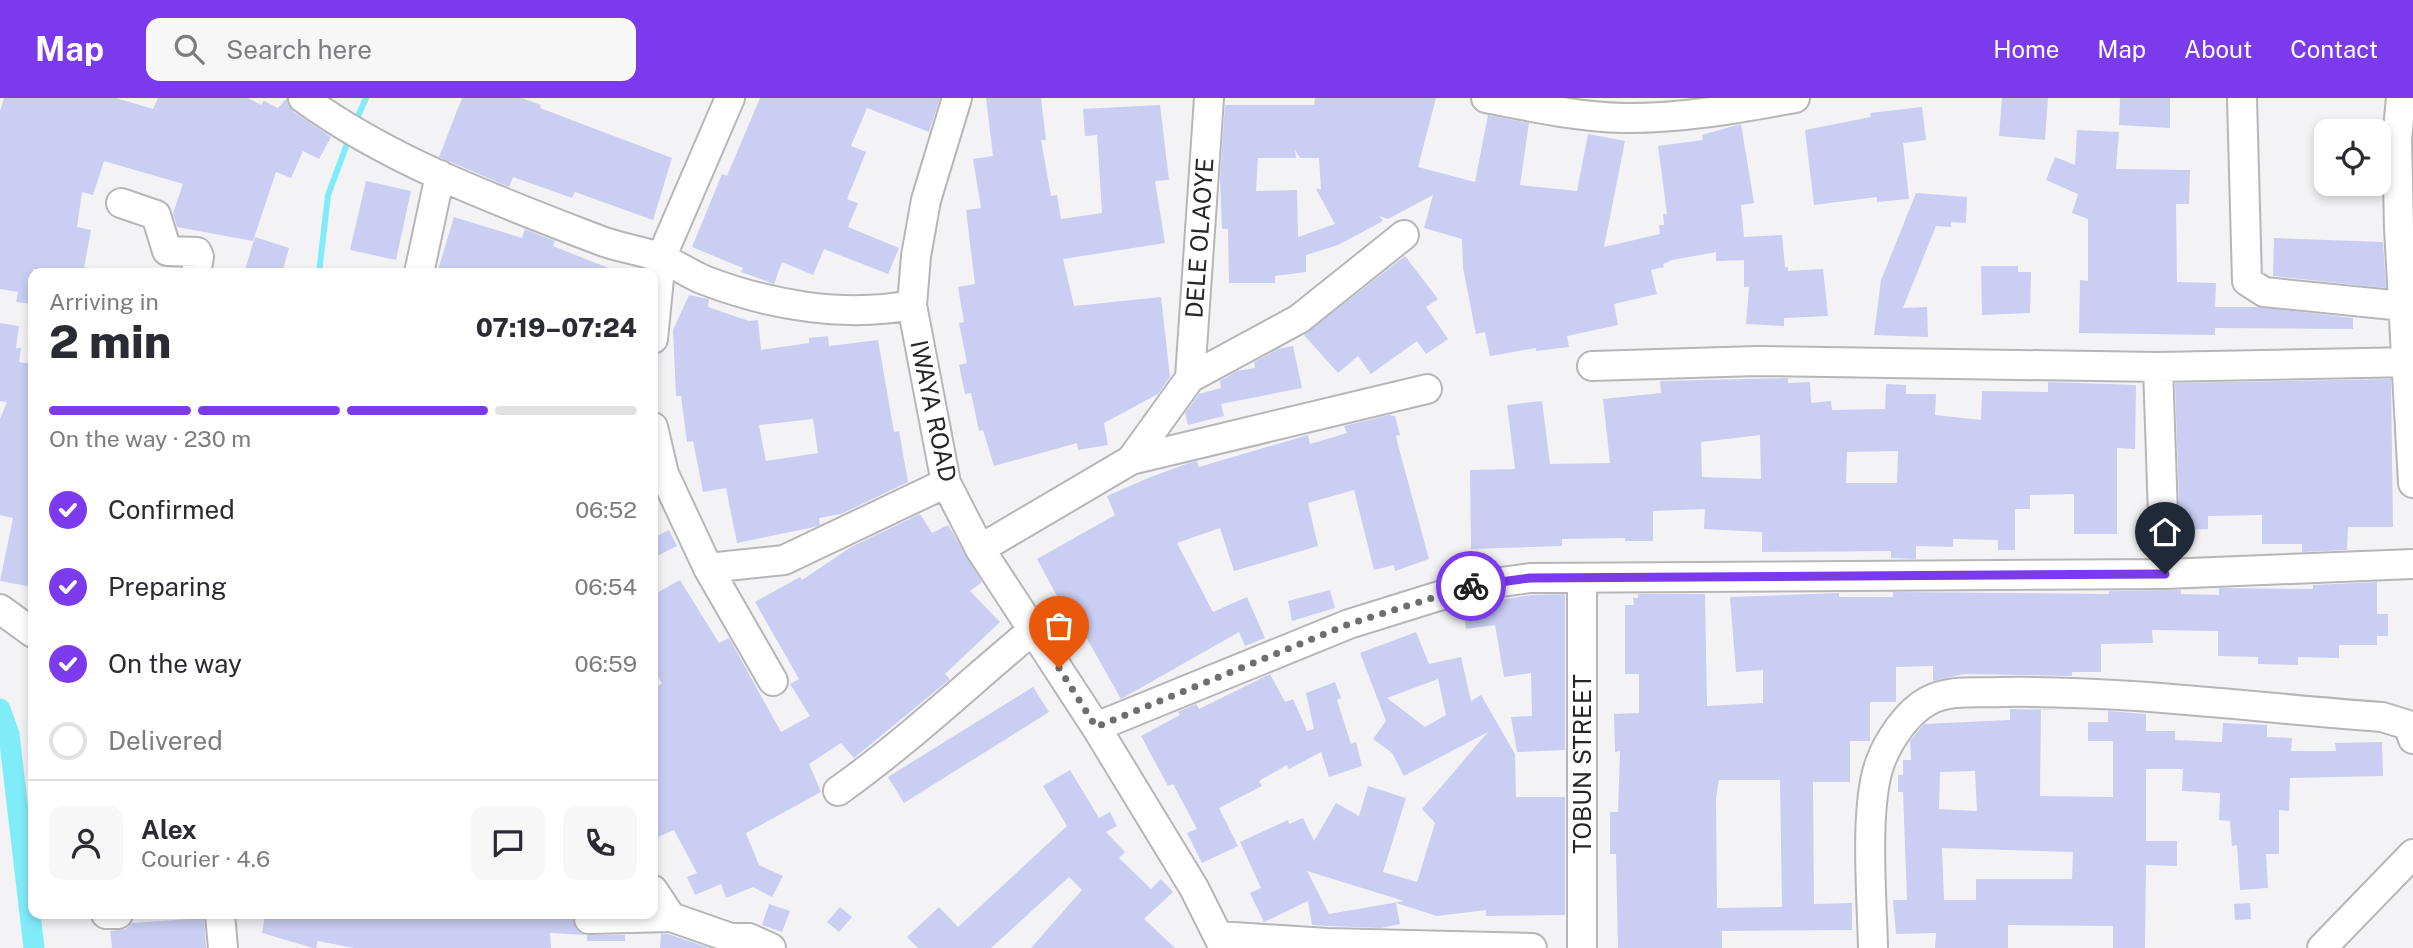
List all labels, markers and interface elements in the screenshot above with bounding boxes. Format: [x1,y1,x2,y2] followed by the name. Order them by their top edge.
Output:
[146,18,636,81] search box
[35,30,104,68] text: Map
[170,30,208,68] icon: search
[226,34,372,65] text: Search here
[1993,35,2059,63] text: Home
[2097,35,2146,63] text: Map
[2184,35,2252,63] text: About
[2290,35,2378,63] text: Contact
[2314,119,2391,196] map controls
[2314,119,2391,196] button: locate
[1179,157,1219,319] street label: DELE OLAOYE
[49,288,159,315] text: Arriving in
[476,312,637,343] text: 07:19–07:24
[49,314,171,368] text: 2 min
[905,338,963,484] street label: IWAYA ROAD
[49,425,251,452] text: On the way · 230 m
[49,491,87,529] icon: check
[108,494,235,525] text: Confirmed
[575,496,637,523] text: 06:52
[2135,502,2195,574] pin
[2146,513,2184,551] icon: home
[1436,551,1506,621] courier
[1452,567,1490,605] icon: bike
[49,568,87,606] icon: check
[108,571,227,602] text: Preparing
[574,573,637,600] text: 06:54
[1029,596,1089,668] pin
[1040,607,1078,645] icon: bag
[49,645,87,683] icon: check
[108,648,242,679] text: On the way
[574,650,637,677] text: 06:59
[1568,674,1596,854] street label: TOBUN STREET
[108,725,223,756] text: Delivered
[49,806,123,880] button: person
[471,806,545,880] button: chat
[563,806,637,880] button: phone
[141,814,197,845] text: Alex
[141,845,270,872] text: Courier · 4.6

